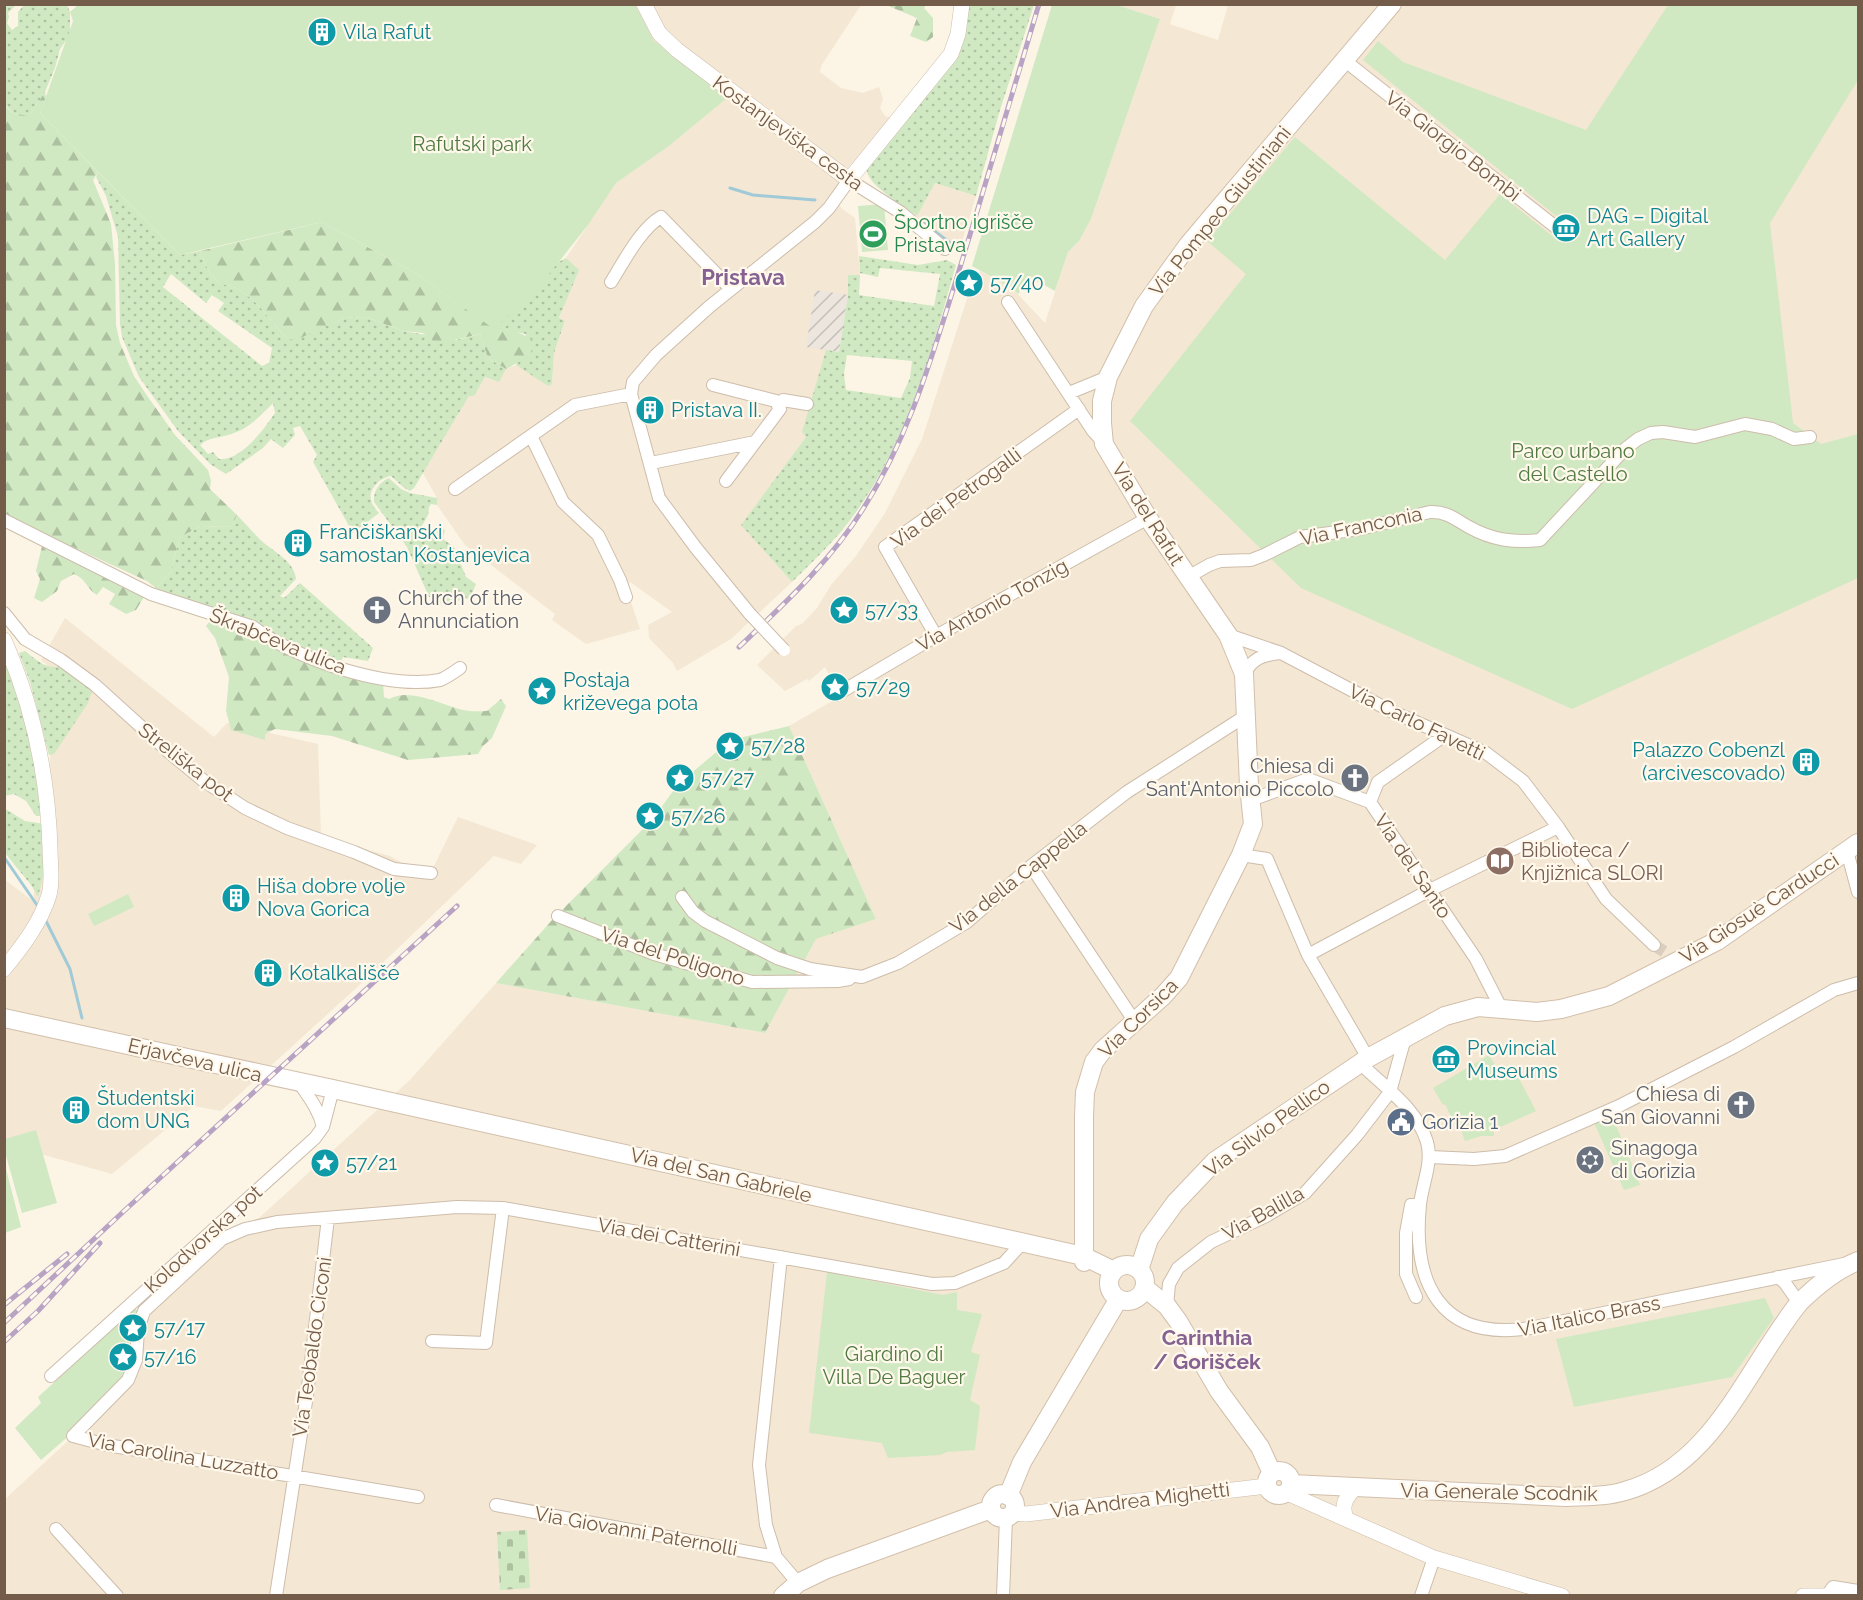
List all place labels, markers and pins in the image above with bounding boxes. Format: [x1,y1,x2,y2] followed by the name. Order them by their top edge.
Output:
[306,16,338,48] building icon: Vila Rafut
[343,20,432,44] place label: Vila Rafut
[1587,204,1709,251] place label: DAG – Digital Art Gallery
[894,209,1033,257] place label: Športno igrišče Pristava
[1550,212,1582,244] museum icon: DAG – Digital Art Gallery
[857,218,889,250] sports icon: Športno igrišče Pristava
[953,267,985,299] place icon: 57/40
[990,271,1044,295] place label: 57/40
[634,394,666,426] building icon: Pristava II.
[671,398,762,422] place label: Pristava II.
[319,520,530,567] place label: Frančiškanski samostan Kostanjevica
[282,527,314,559] building icon: Frančiškanski samostan Kostanjevica
[398,586,523,633] place label: Church of the Annunciation
[361,594,393,626] church icon: Church of the Annunciation
[828,594,860,626] place icon: 57/33
[865,598,918,622] place label: 57/33
[563,668,698,715] place label: Postaja križevega pota
[819,671,851,703] place icon: 57/29
[526,675,558,707] place icon: Postaja križevega pota
[856,675,910,699] place label: 57/29
[714,730,746,762] place icon: 57/28
[751,734,805,758] place label: 57/28
[1632,738,1786,785] place label: Palazzo Cobenzl (arcivescovado)
[1790,746,1822,778] building icon: Palazzo Cobenzl (arcivescovado)
[1146,754,1334,801] place label: Chiesa di Sant'Antonio Piccolo
[664,762,696,794] place icon: 57/27
[1339,762,1371,794] church icon: Chiesa di Sant'Antonio Piccolo
[701,766,754,790] place label: 57/27
[634,800,666,832] place icon: 57/26
[671,804,725,828] place label: 57/26
[1521,838,1664,885] place label: Biblioteca / Knjižnica SLORI
[1484,845,1516,877] library icon: Biblioteca / Knjižnica SLORI
[257,874,406,921] place label: Hiša dobre volje Nova Gorica
[220,882,252,914] building icon: Hiša dobre volje Nova Gorica
[252,957,284,989] building icon: Kotalkališče
[289,961,400,985] place label: Kotalkališče
[1467,1036,1558,1083] place label: Provincial Museums
[1430,1043,1462,1075] museum icon: Provincial Museums
[1601,1082,1720,1129] place label: Chiesa di San Giovanni
[97,1085,195,1133] place label: Študentski dom UNG
[1725,1089,1757,1121] church icon: Chiesa di San Giovanni
[60,1094,92,1126] building icon: Študentski dom UNG
[1385,1106,1417,1138] public building icon: Gorizia 1
[1422,1110,1499,1134] place label: Gorizia 1
[1611,1136,1698,1183] place label: Sinagoga di Gorizia
[1574,1144,1606,1176] synagogue icon: Sinagoga di Gorizia
[309,1147,341,1179] place icon: 57/21
[346,1151,397,1175] place label: 57/21
[117,1312,149,1344] place icon: 57/17
[154,1316,206,1340] place label: 57/17
[107,1341,139,1373] place icon: 57/16
[144,1345,197,1369] place label: 57/16

